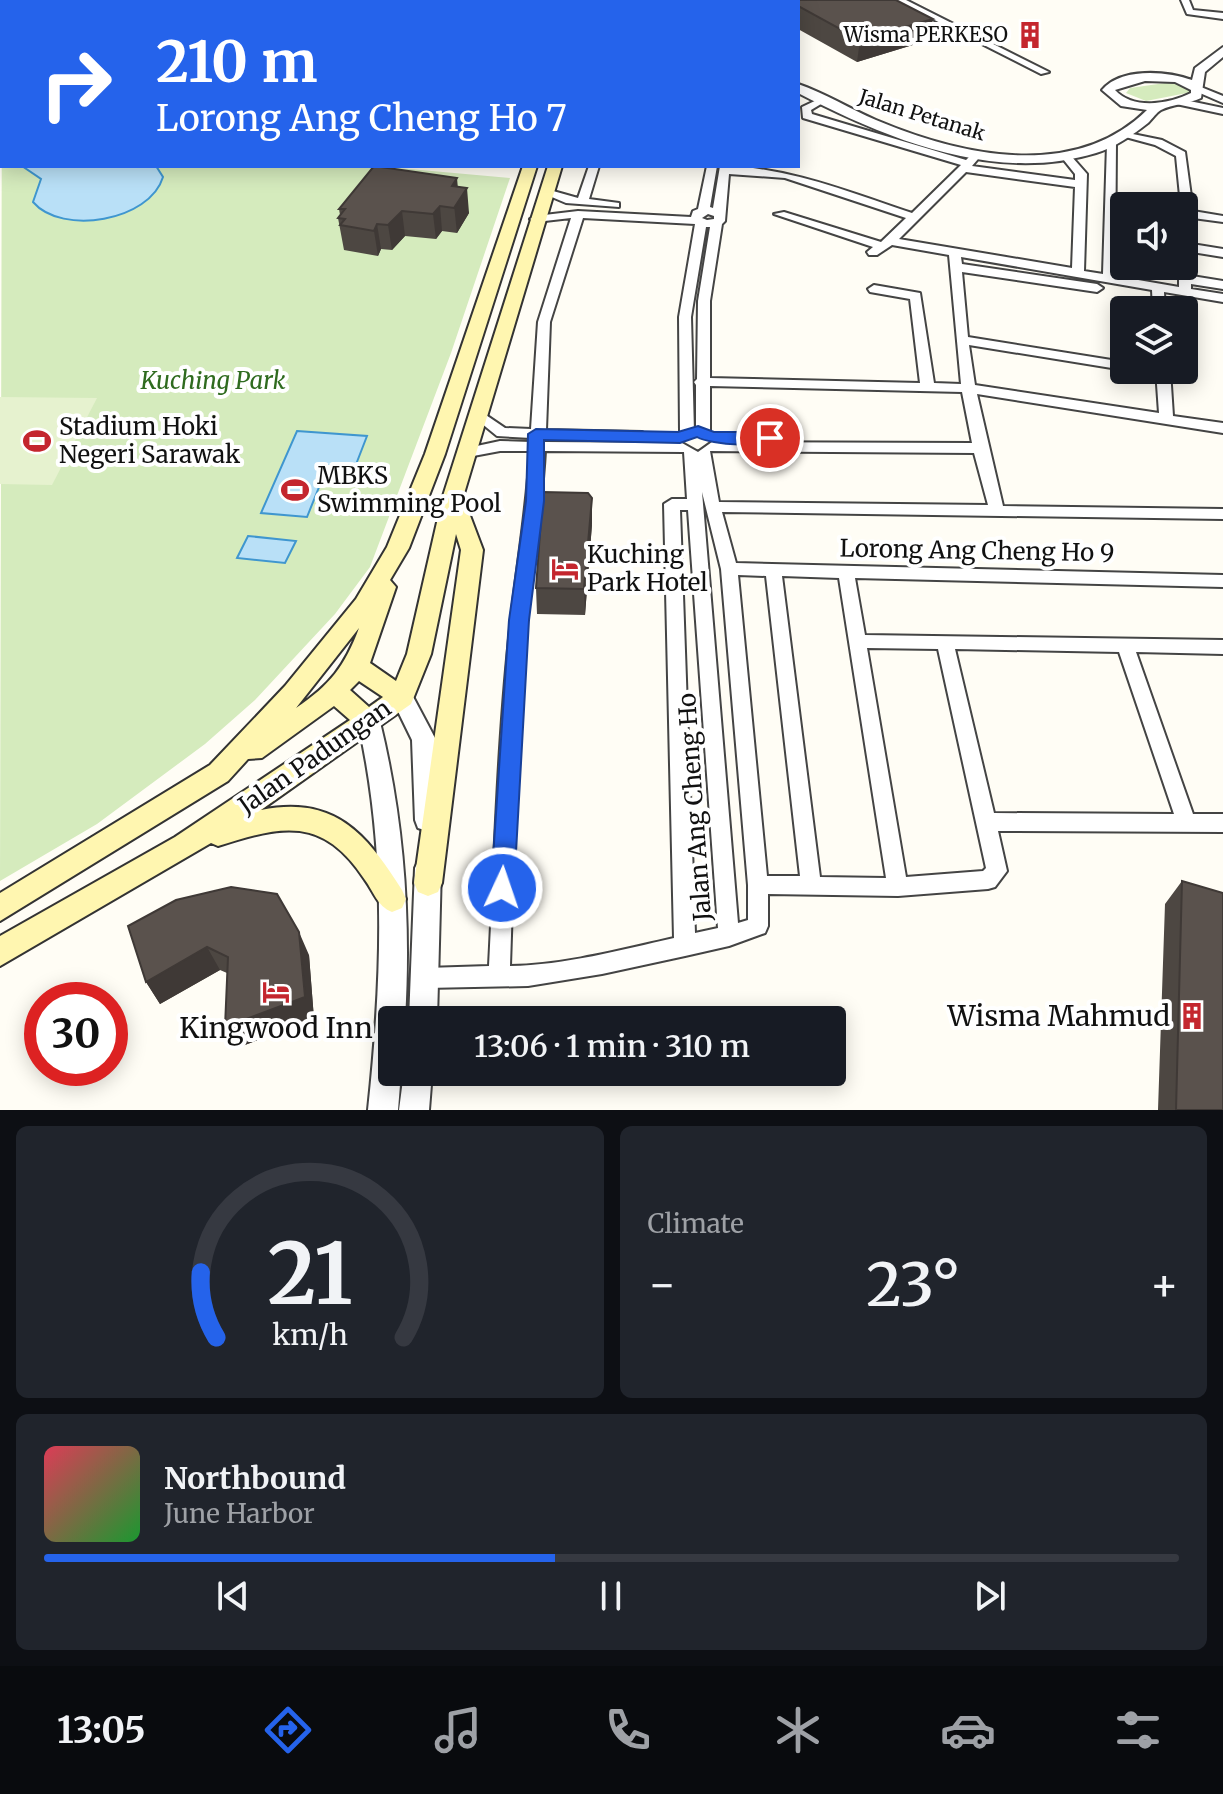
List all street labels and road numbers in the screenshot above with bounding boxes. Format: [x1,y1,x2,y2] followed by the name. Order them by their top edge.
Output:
[855,83,989,146] street label: Jalan Petanak
[839,533,1115,568] street label: Lorong Ang Cheng Ho 9
[232,692,397,821] street label: Jalan Padungan
[671,692,718,923] street label: Jalan Ang Cheng Ho

